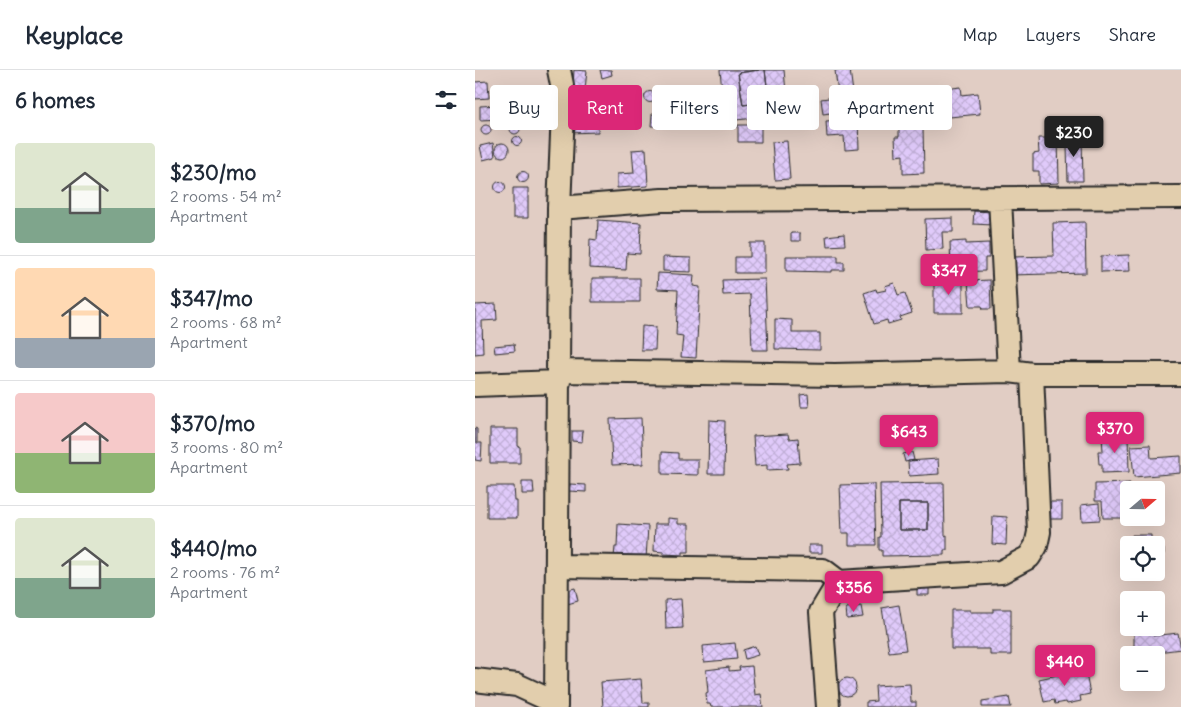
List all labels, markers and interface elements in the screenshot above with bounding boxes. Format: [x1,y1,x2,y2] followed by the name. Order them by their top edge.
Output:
[25,20,123,50] text: Keyplace
[962,23,997,46] text: Map
[1025,23,1081,46] text: Layers
[1109,23,1156,46] text: Share
[490,85,558,130] chip: Buy
[568,85,642,130] chip: Rent
[652,85,737,130] chip: Filters
[747,85,819,130] chip: New
[829,85,952,130] chip: Apartment
[432,86,460,114] icon: filters
[15,87,95,114] text: 6 homes
[1044,116,1104,158] pin: $230
[1055,122,1093,142] text: $230
[170,159,256,186] text: $230/mo
[55,163,115,223] icon: home
[170,186,282,206] text: 2 rooms · 54 m²
[170,206,248,226] text: Apartment
[919,254,979,296] pin: $347
[932,260,966,280] text: $347
[170,285,253,312] text: $347/mo
[55,288,115,348] icon: home
[170,312,282,332] text: 2 rooms · 68 m²
[170,332,248,352] text: Apartment
[170,410,255,437] text: $370/mo
[1085,412,1145,454] pin: $370
[55,413,115,473] icon: home
[879,414,939,457] pin: $643
[1097,418,1133,438] text: $370
[891,421,927,441] text: $643
[170,437,283,457] text: 3 rooms · 80 m²
[170,457,248,477] text: Apartment
[1120,481,1165,526] north arrow
[1120,481,1165,691] map controls
[170,535,257,562] text: $440/mo
[1120,536,1165,581] button: locate
[55,538,115,598] icon: home
[170,562,280,582] text: 2 rooms · 76 m²
[824,570,884,613] pin: $356
[836,577,872,597] text: $356
[170,582,248,602] text: Apartment
[1120,591,1165,636] button: +
[1035,644,1095,687] pin: $440
[1120,646,1165,691] button: −
[1046,651,1084,671] text: $440

